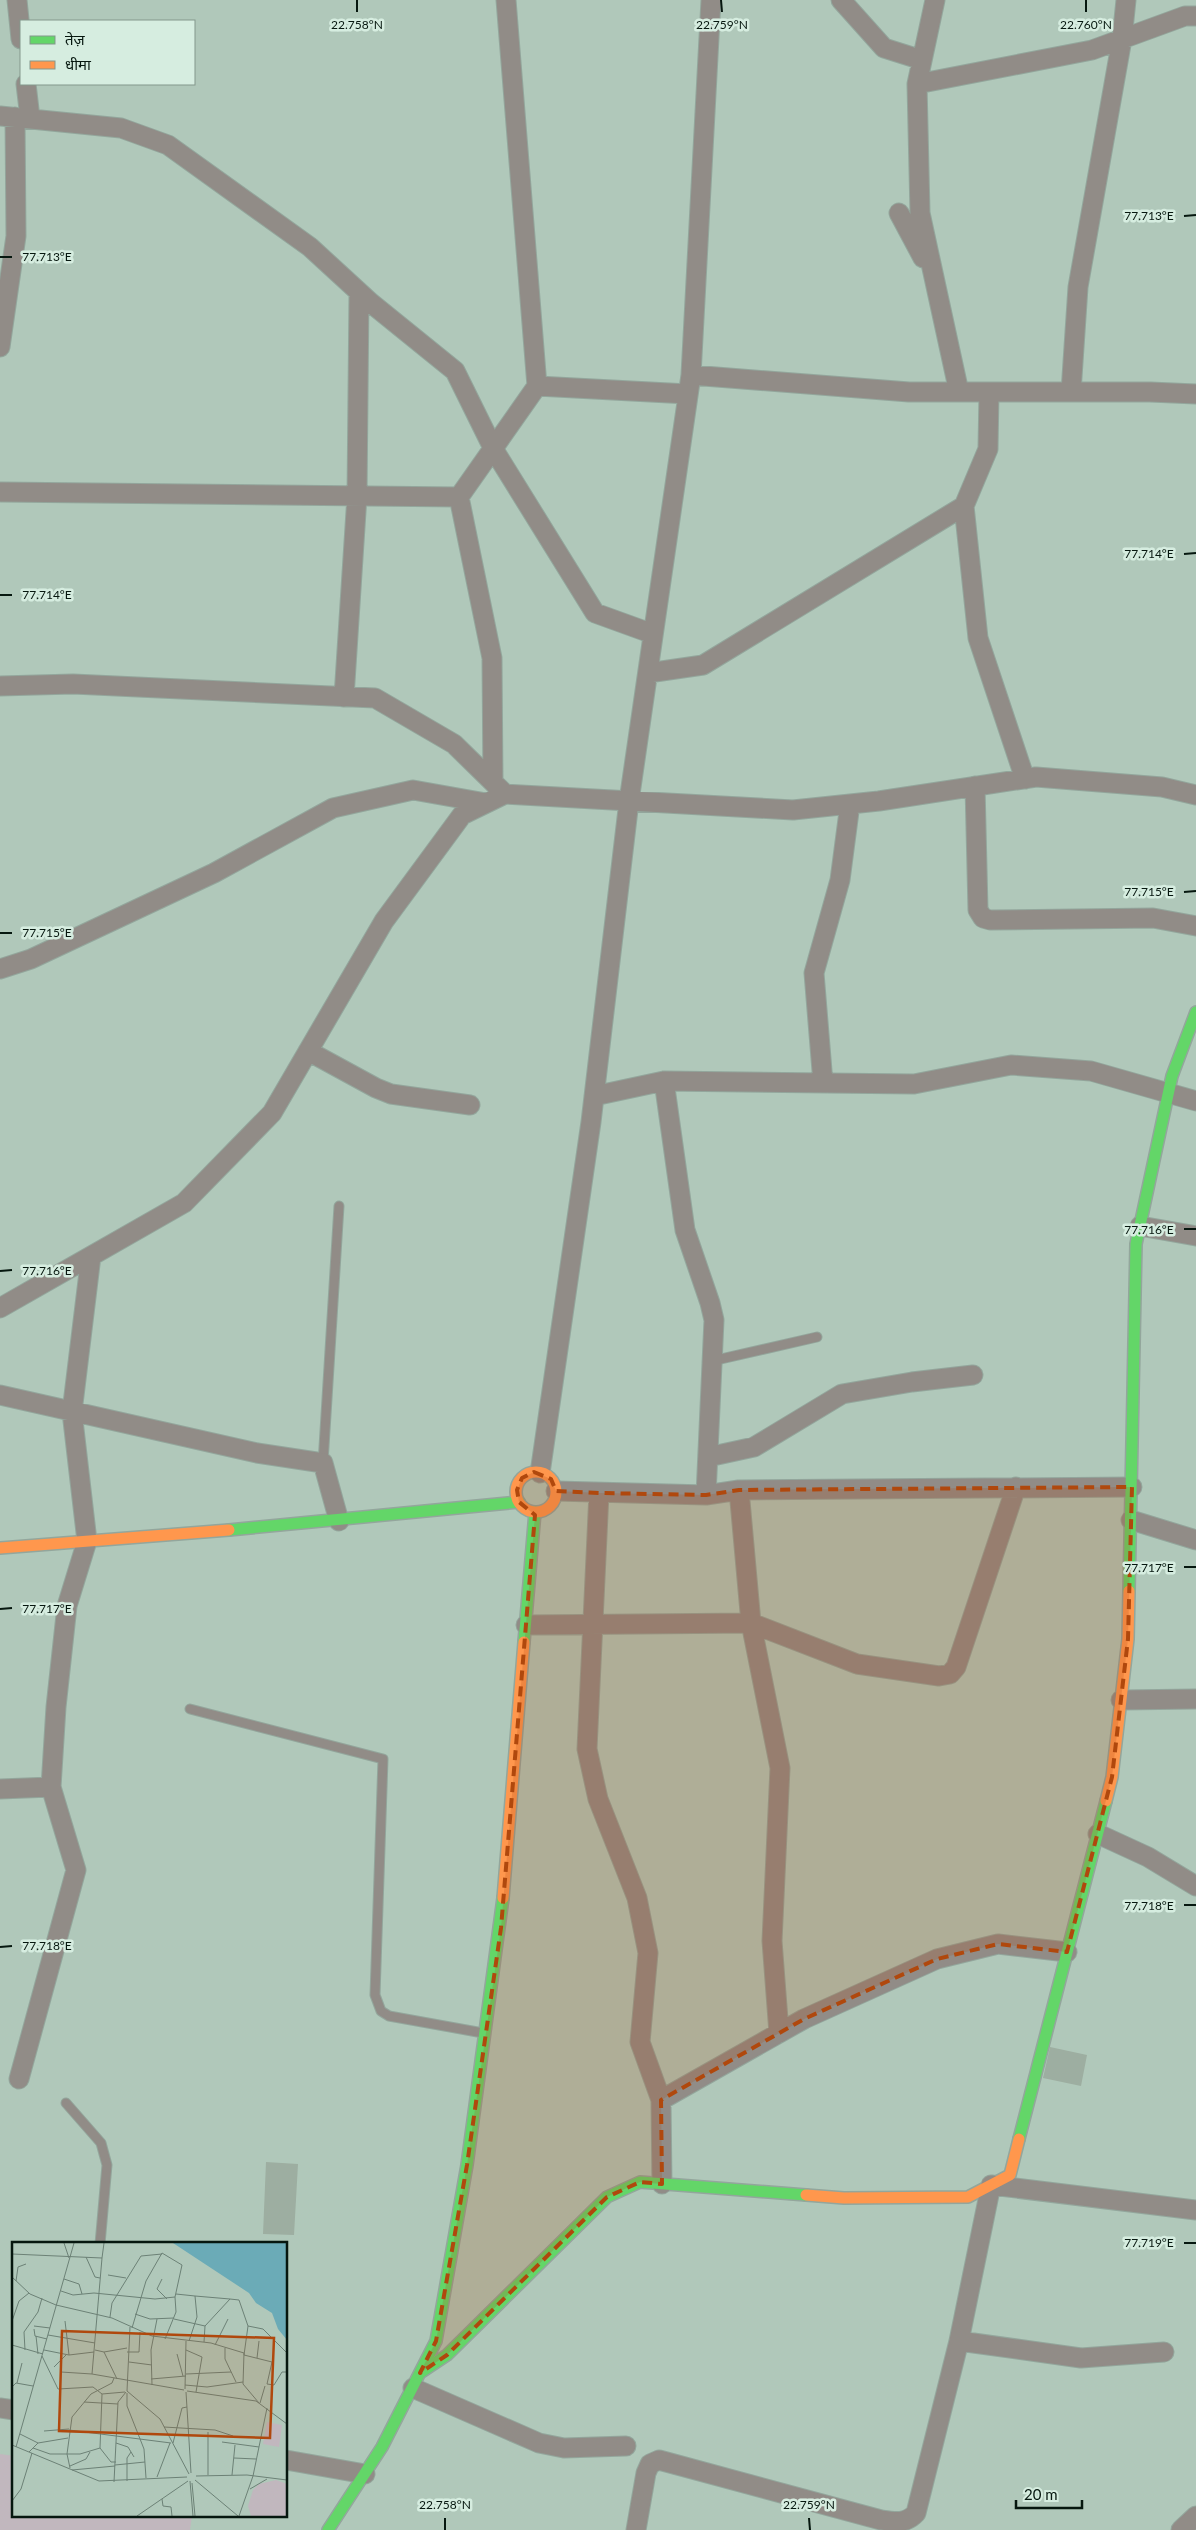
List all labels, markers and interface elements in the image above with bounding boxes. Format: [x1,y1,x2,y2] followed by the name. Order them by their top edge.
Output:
[331,17,383,32] text: 22.758°N
[696,17,748,32] text: 22.759°N
[1060,17,1112,32] text: 22.760°N
[20,20,195,85] legend
[65,30,86,48] text: तेज़
[65,55,92,73] text: धीमा
[1124,208,1174,223] text: 77.713°E
[22,249,72,264] text: 77.713°E
[1124,546,1174,561] text: 77.714°E
[22,587,72,602] text: 77.714°E
[1124,884,1174,899] text: 77.715°E
[22,925,72,940] text: 77.715°E
[1124,1222,1174,1237] text: 77.716°E
[22,1263,72,1278] text: 77.716°E
[1124,1560,1174,1575] text: 77.717°E
[22,1601,72,1616] text: 77.717°E
[1124,1898,1174,1913] text: 77.718°E
[22,1938,72,1953] text: 77.718°E
[1124,2235,1174,2250] text: 77.719°E
[12,2242,288,2518] inset map
[1016,2478,1082,2510] scale bar
[1024,2485,1058,2503] text: 20 m
[419,2497,471,2512] text: 22.758°N
[783,2497,835,2512] text: 22.759°N

